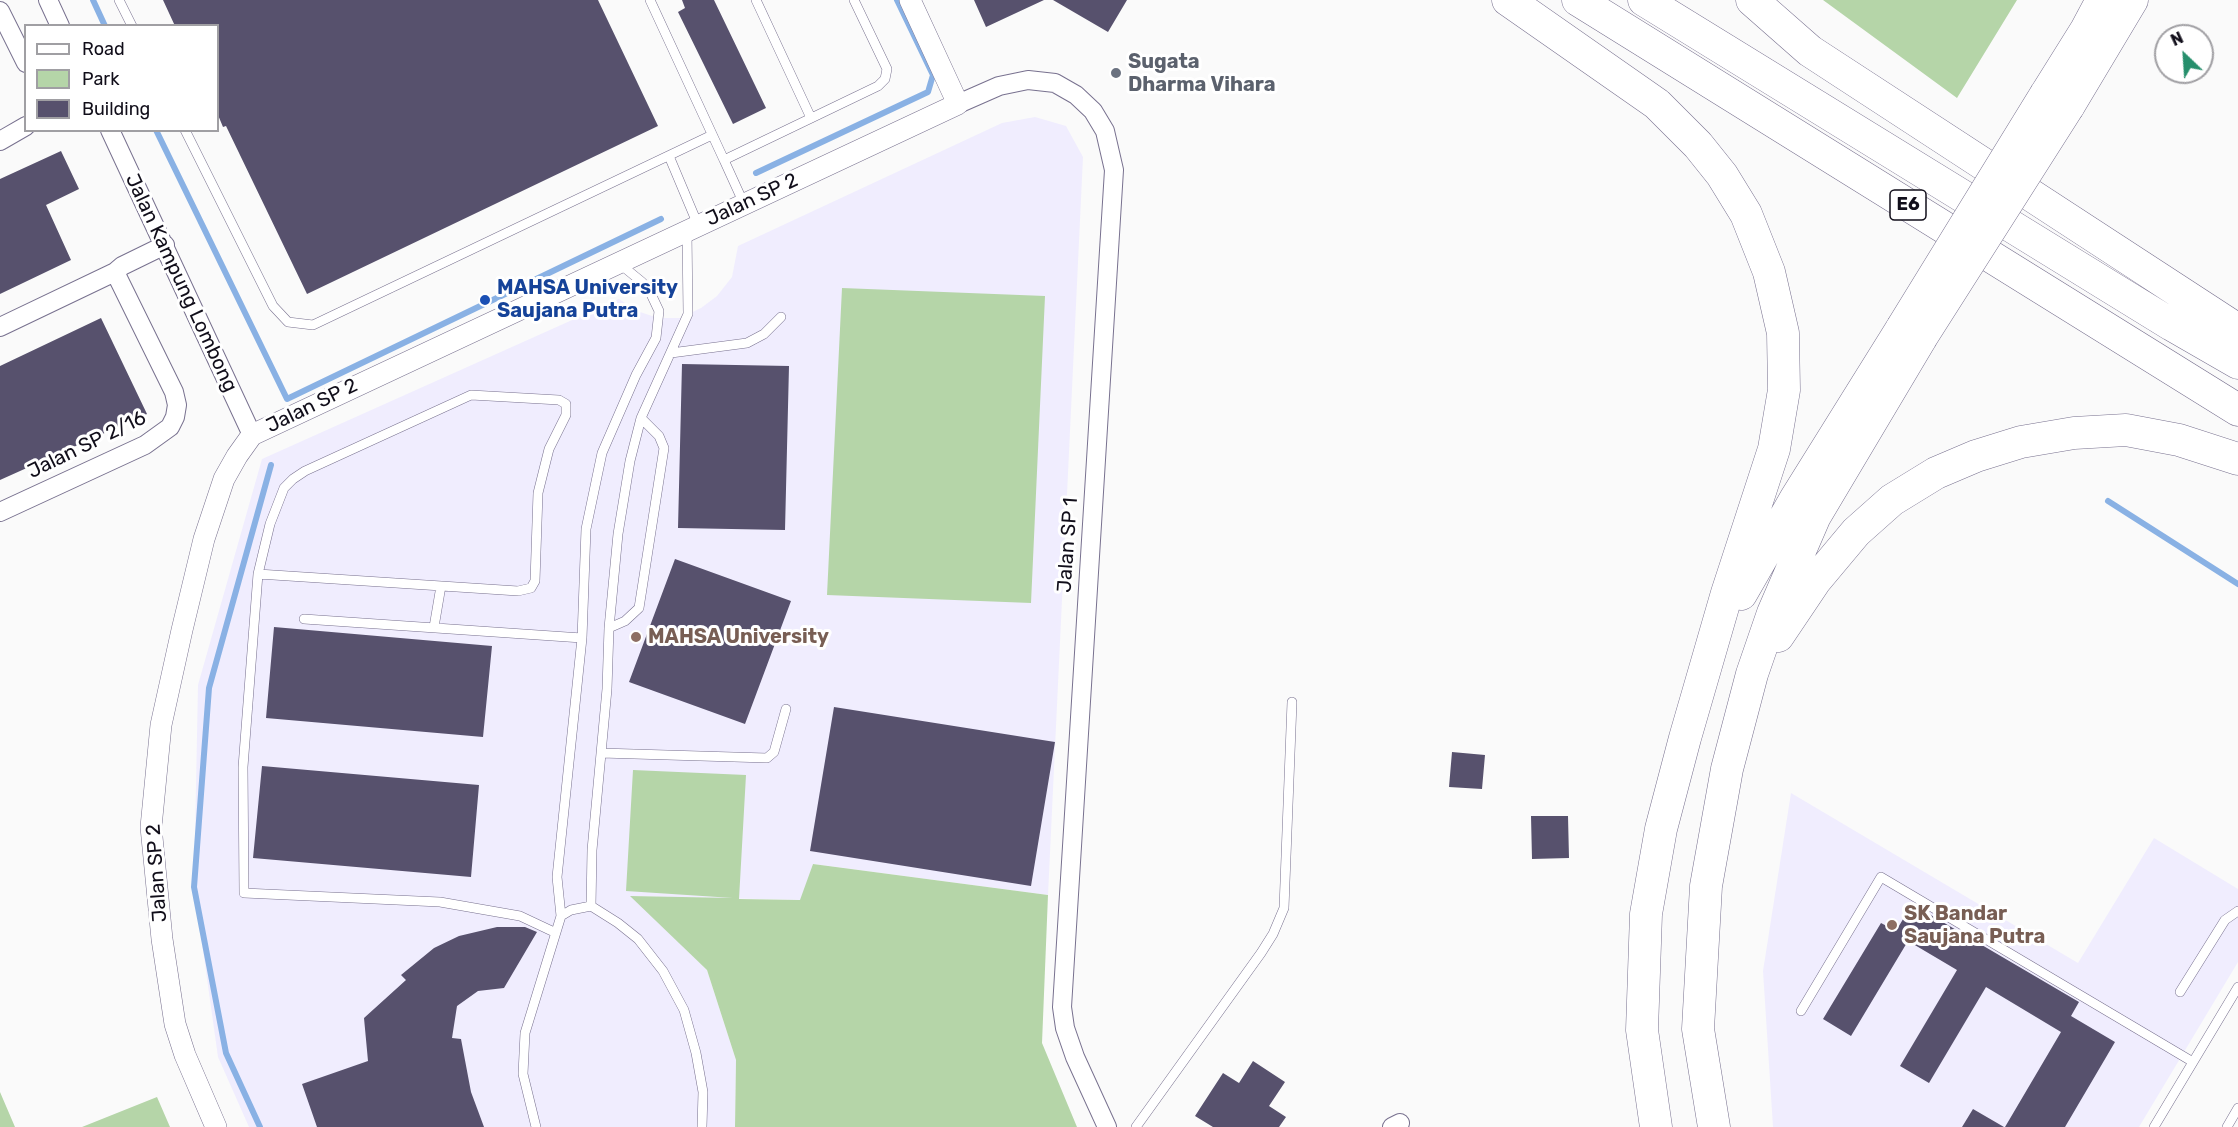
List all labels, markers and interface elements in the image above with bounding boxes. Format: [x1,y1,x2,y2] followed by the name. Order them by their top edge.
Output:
[24,24,219,132] legend
[2154,24,2214,84] north arrow
[2168,28,2186,50] text: N
[82,38,125,60] text: Road
[1128,50,1275,97] place label: Sugata Dharma Vihara
[1109,66,1123,80] marker: Sugata Dharma Vihara
[82,68,119,90] text: Park
[82,98,150,120] text: Building
[702,168,802,232] street label: Jalan SP 2
[120,170,242,396] street label: Jalan Kampung Lombong
[1890,190,1926,220] road number: E6
[497,276,678,323] place label: MAHSA University Saujana Putra
[478,293,492,307] marker: MAHSA University Saujana Putra
[262,374,362,438] street label: Jalan SP 2
[24,406,150,484] street label: Jalan SP 2/16
[1053,497,1083,593] street label: Jalan SP 1
[648,625,829,649] place label: MAHSA University
[629,630,643,644] marker: MAHSA University
[142,823,172,923] street label: Jalan SP 2
[1904,902,2045,949] place label: SK Bandar Saujana Putra
[1885,918,1899,932] marker: SK Bandar Saujana Putra

